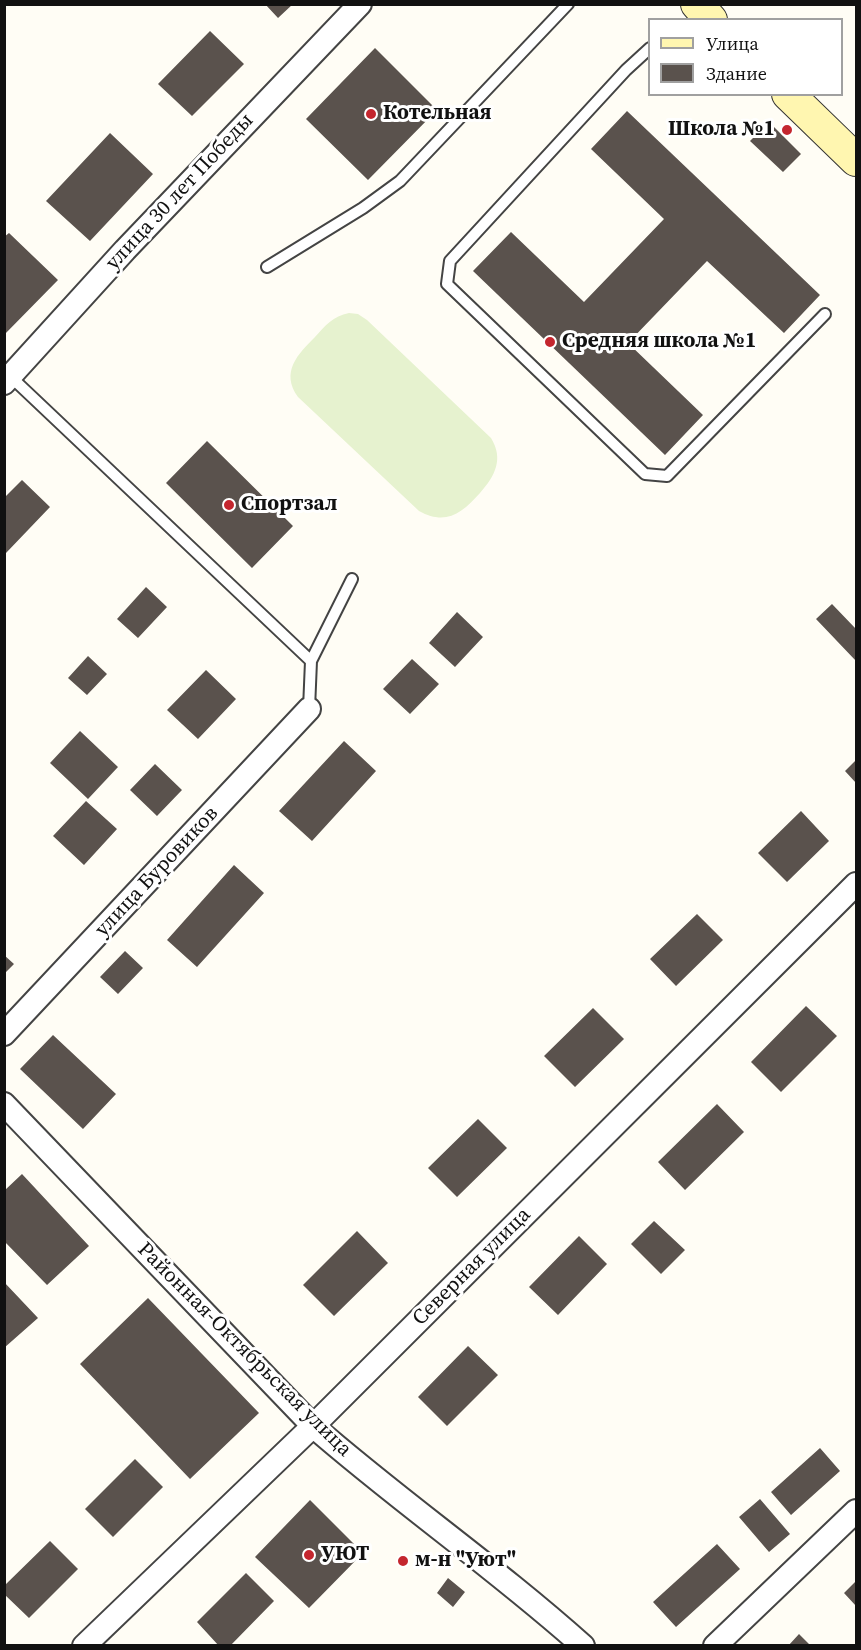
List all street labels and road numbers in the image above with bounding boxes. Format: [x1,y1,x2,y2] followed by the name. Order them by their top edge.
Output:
[101,108,259,276] street label: улица 30 лет Победы
[90,802,224,942] street label: улица Буровиков
[408,1203,536,1331] street label: Северная улица
[132,1238,356,1462] street label: Районная-Октябрьская улица

